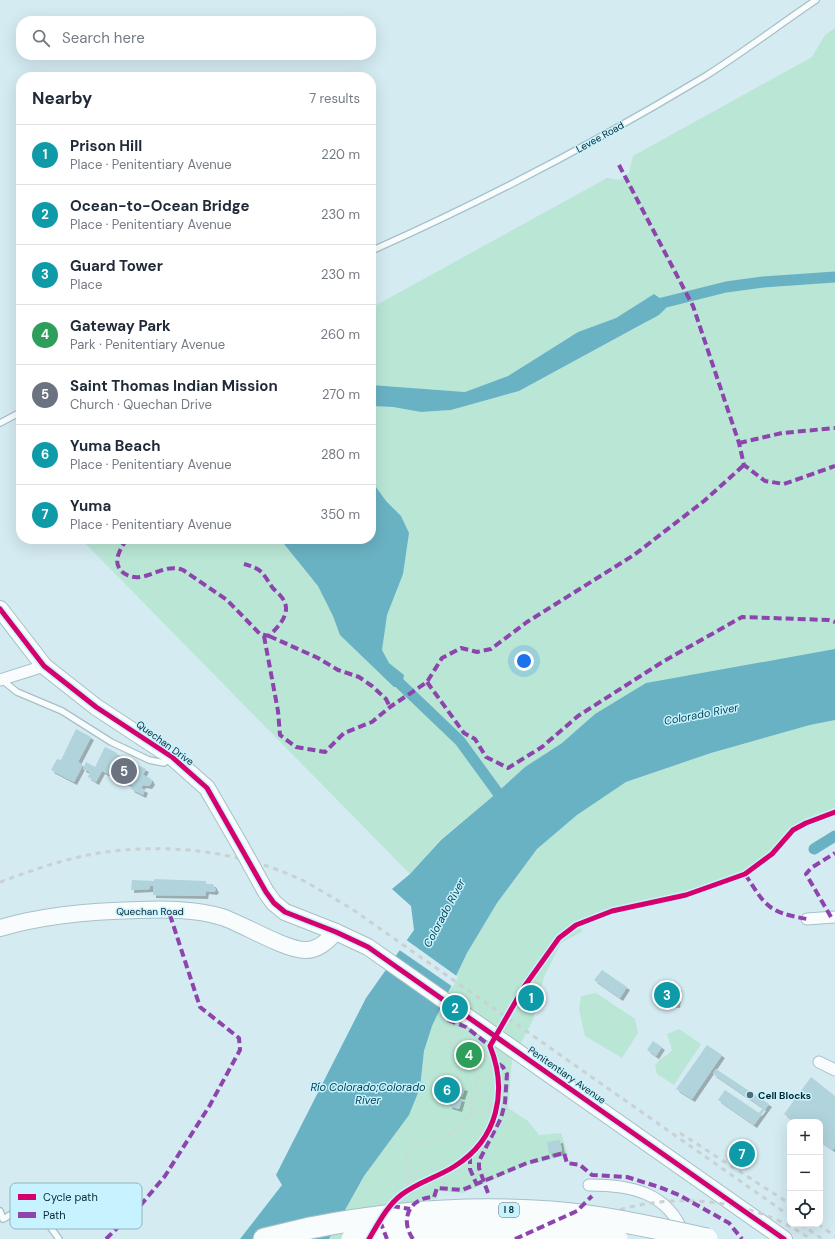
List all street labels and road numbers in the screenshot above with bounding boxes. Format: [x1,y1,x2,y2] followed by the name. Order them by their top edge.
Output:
[574,118,626,156] street label: Levee Road
[134,718,197,768] street label: Quechan Drive
[116,905,184,918] street label: Quechan Road
[526,1043,609,1107] street label: Penitentiary Avenue
[499,1203,519,1217] road number: I 8

